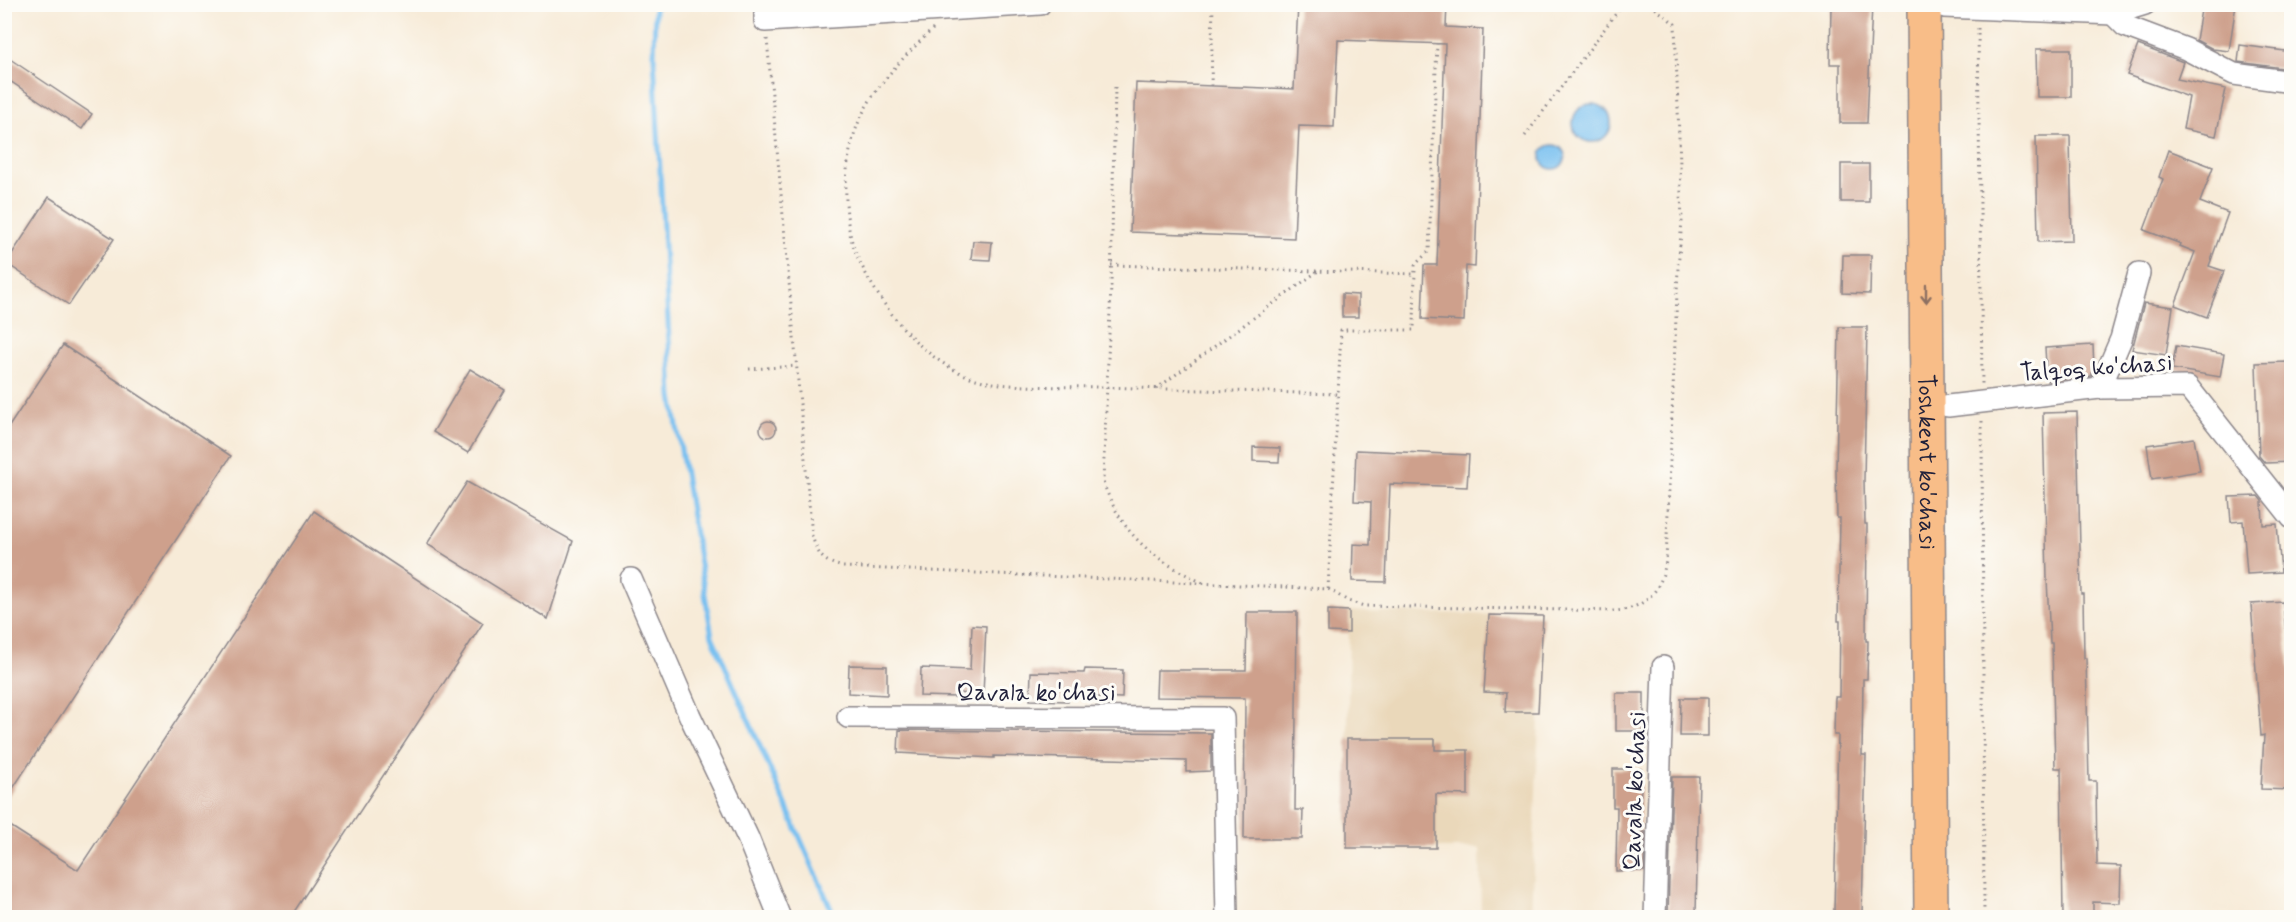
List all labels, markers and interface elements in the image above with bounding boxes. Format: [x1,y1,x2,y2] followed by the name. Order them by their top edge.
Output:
[1920,283,1932,303] one-way arrow
[2019,348,2173,389] street label: Talqoq ko'chasi
[1910,374,1942,550] street label: Toshkent ko'chasi
[956,678,1116,709] street label: Qavala ko'chasi
[1617,711,1654,871] street label: Qavala ko'chasi

